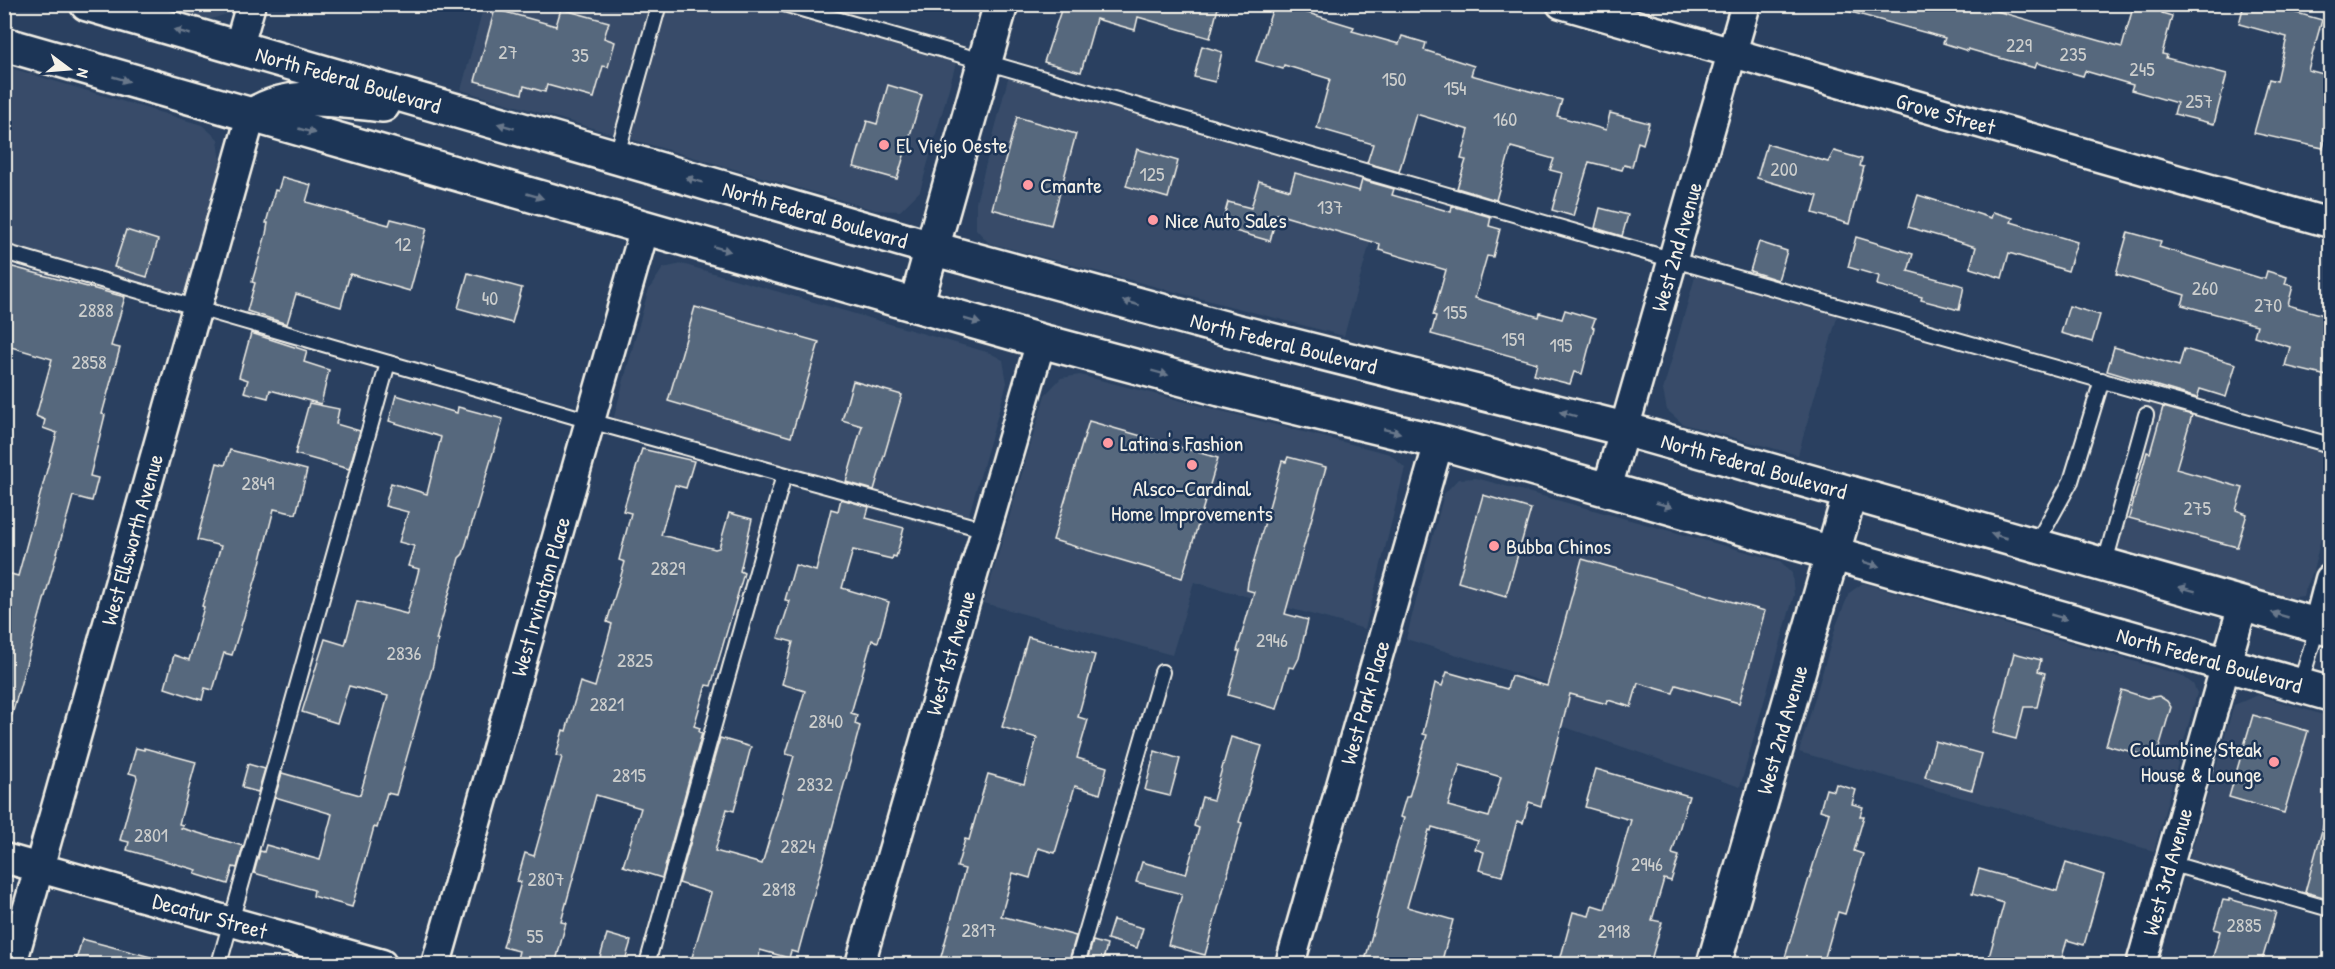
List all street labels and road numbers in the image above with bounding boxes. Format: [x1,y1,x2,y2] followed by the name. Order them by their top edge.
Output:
[252,39,445,121] street label: North Federal Boulevard
[1893,85,1999,142] street label: Grove Street
[719,174,912,256] street label: North Federal Boulevard
[1644,178,1709,315] street label: West 2nd Avenue
[1187,305,1381,381] street label: North Federal Boulevard
[1658,425,1851,506] street label: North Federal Boulevard
[93,450,170,629] street label: West Ellsworth Avenue
[503,513,577,680] street label: West Irvington Place
[918,587,983,719] street label: West 1st Avenue
[2113,619,2306,700] street label: North Federal Boulevard
[1333,637,1397,768] street label: West Park Place
[1749,661,1815,798] street label: West 2nd Avenue
[2135,804,2200,939] street label: West 3rd Avenue
[149,885,271,946] street label: Decatur Street

